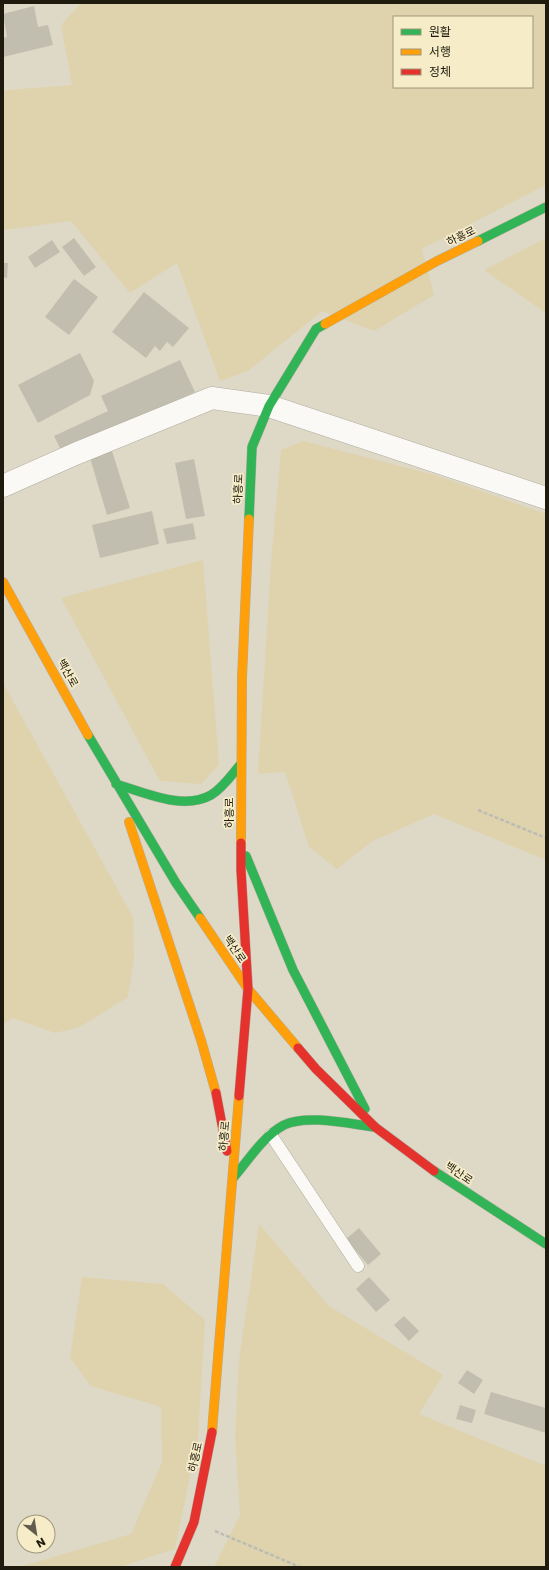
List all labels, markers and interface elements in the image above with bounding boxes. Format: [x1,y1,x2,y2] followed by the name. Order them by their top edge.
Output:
[393,16,533,88] legend
[429,23,451,40] text: 원활
[429,43,451,60] text: 서행
[429,63,451,80] text: 정체
[444,222,478,250] street label: 하흥로
[229,474,247,504] street label: 하흥로
[54,656,82,690] street label: 백산로
[221,798,237,828] street label: 하흥로
[220,932,250,966] street label: 백산로
[215,1120,233,1152] street label: 하흥로
[442,1158,476,1188] street label: 백산로
[184,1440,206,1474] street label: 하흥로
[16,1514,56,1554] north arrow
[33,1534,49,1552] text: N

